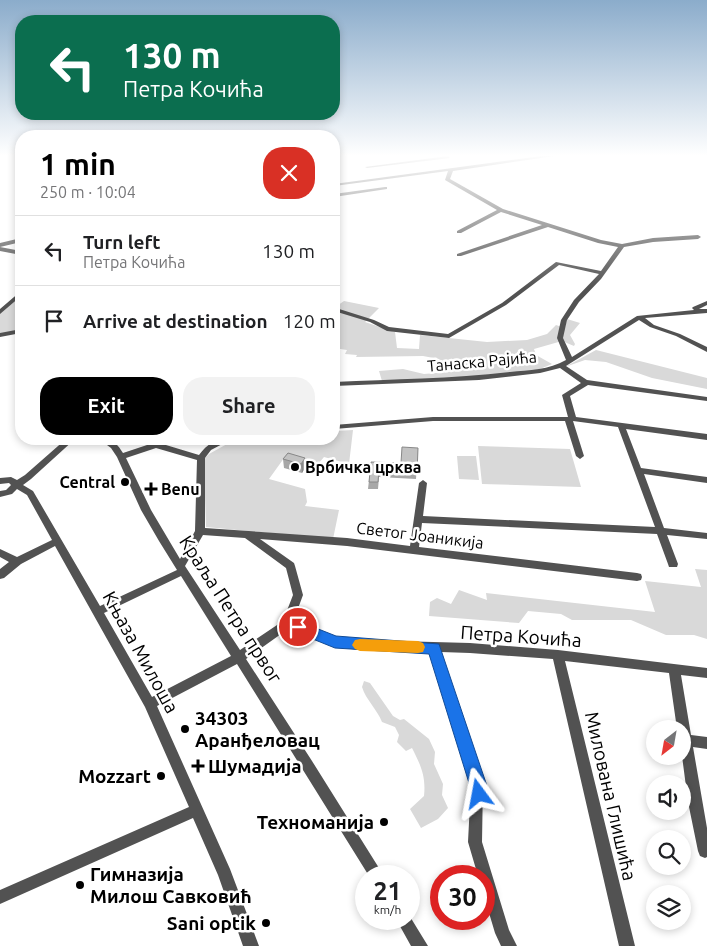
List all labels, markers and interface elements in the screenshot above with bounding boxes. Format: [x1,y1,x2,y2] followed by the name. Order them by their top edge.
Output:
[40,35,105,100] icon: left
[123,35,221,75] text: 130 m
[123,76,264,101] text: Петра Кочића
[40,147,116,181] text: 1 min
[263,147,315,199] button: close
[40,183,136,201] text: 250 m · 10:04
[83,231,161,253] text: Turn left
[40,237,68,265] icon: left
[262,240,315,262] text: 130 m
[83,253,185,271] text: Петра Кочића
[40,307,68,335] icon: arrive
[83,310,268,332] text: Arrive at destination
[283,310,336,332] text: 120 m
[426,347,538,375] street label: Танаска Рајића
[40,377,173,435] button: Exit
[183,377,315,435] button: Share
[305,458,422,476] place label: Врбичка црква
[289,461,301,473] marker: Врбичка црква
[59,473,115,491] place label: Central
[119,476,131,488] marker: Central
[161,480,200,498] place label: Benu
[145,483,157,495] marker: Benu
[355,518,485,552] street label: Светог Јоаникија
[175,531,287,687] street label: Краља Петра првог
[98,587,184,717] street label: Књаза Милоша
[277,606,319,648] pin
[284,613,312,641] icon: arrive
[460,621,582,651] street label: Петра Кочића
[195,707,320,751] place label: 34303 Аранђеловац
[581,709,641,883] street label: Милована Глишића
[646,720,691,765] north arrow
[646,720,691,930] map controls
[179,723,191,735] marker: 34303 Аранђеловац
[208,755,302,777] place label: Шумадија
[192,760,204,772] marker: Шумадија
[78,765,151,787] place label: Mozzart
[452,767,504,819] position arrow
[155,770,167,782] marker: Mozzart
[646,775,691,820] button: sound
[257,811,374,833] place label: Техноманија
[378,816,390,828] marker: Техноманија
[646,830,691,875] button: search
[90,863,252,907] place label: Гимназија Милош Савковић
[430,865,495,930] speed limit sign: 30
[373,877,402,905] text: 21
[74,879,86,891] marker: Гимназија Милош Савковић
[646,885,691,930] button: layers
[374,903,401,916] text: km/h
[167,912,256,934] place label: Sani optik
[260,917,272,929] marker: Sani optik

